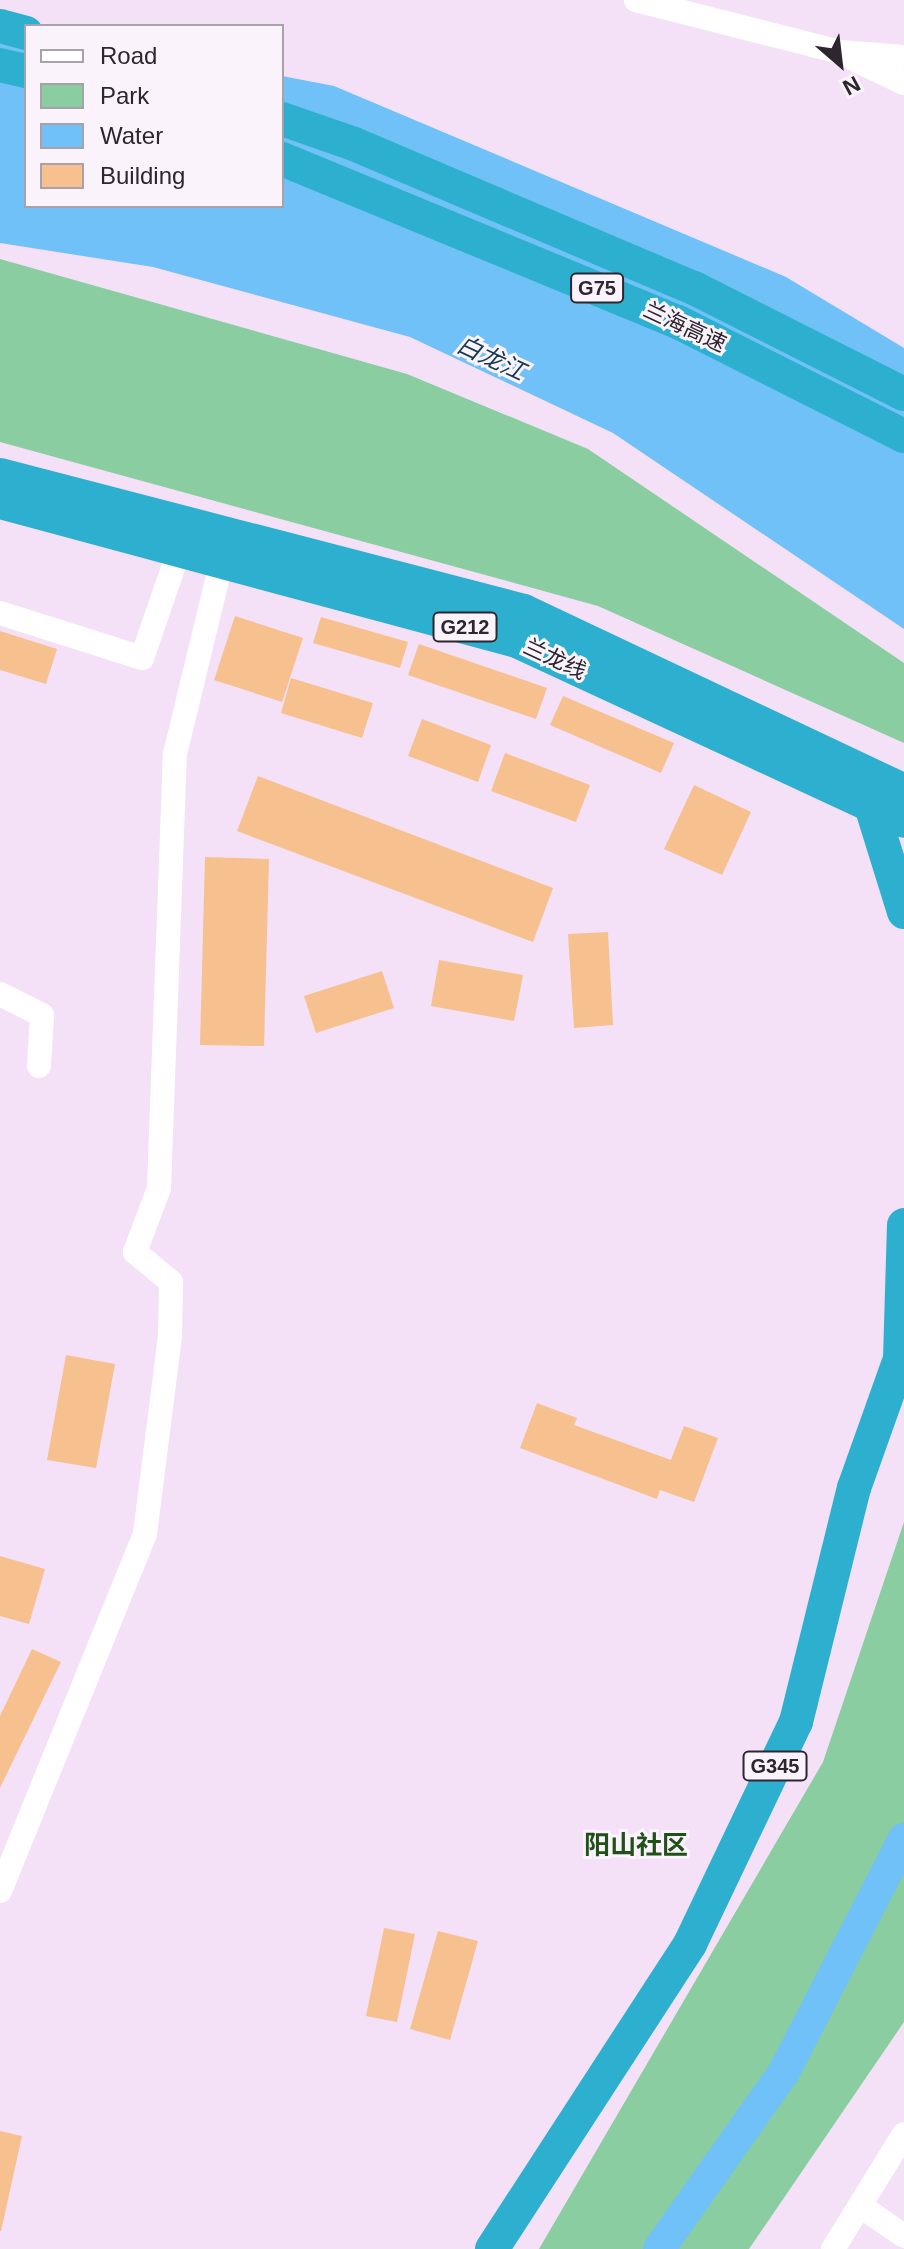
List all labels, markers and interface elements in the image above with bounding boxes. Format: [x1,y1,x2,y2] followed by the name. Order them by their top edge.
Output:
[24,24,284,208] legend
[800,24,880,104] north arrow
[100,42,157,69] text: Road
[839,71,864,100] text: N
[100,82,149,109] text: Park
[100,122,163,149] text: Water
[100,162,185,189] text: Building
[569,272,625,304] road number: G75
[640,296,730,358] street label: 兰海高速
[452,330,530,386] water label: 白龙江
[431,611,499,643] road number: G212
[520,633,590,685] street label: 兰龙线
[741,1750,809,1782] road number: G345
[584,1830,688,1862] district label: 阳山社区

